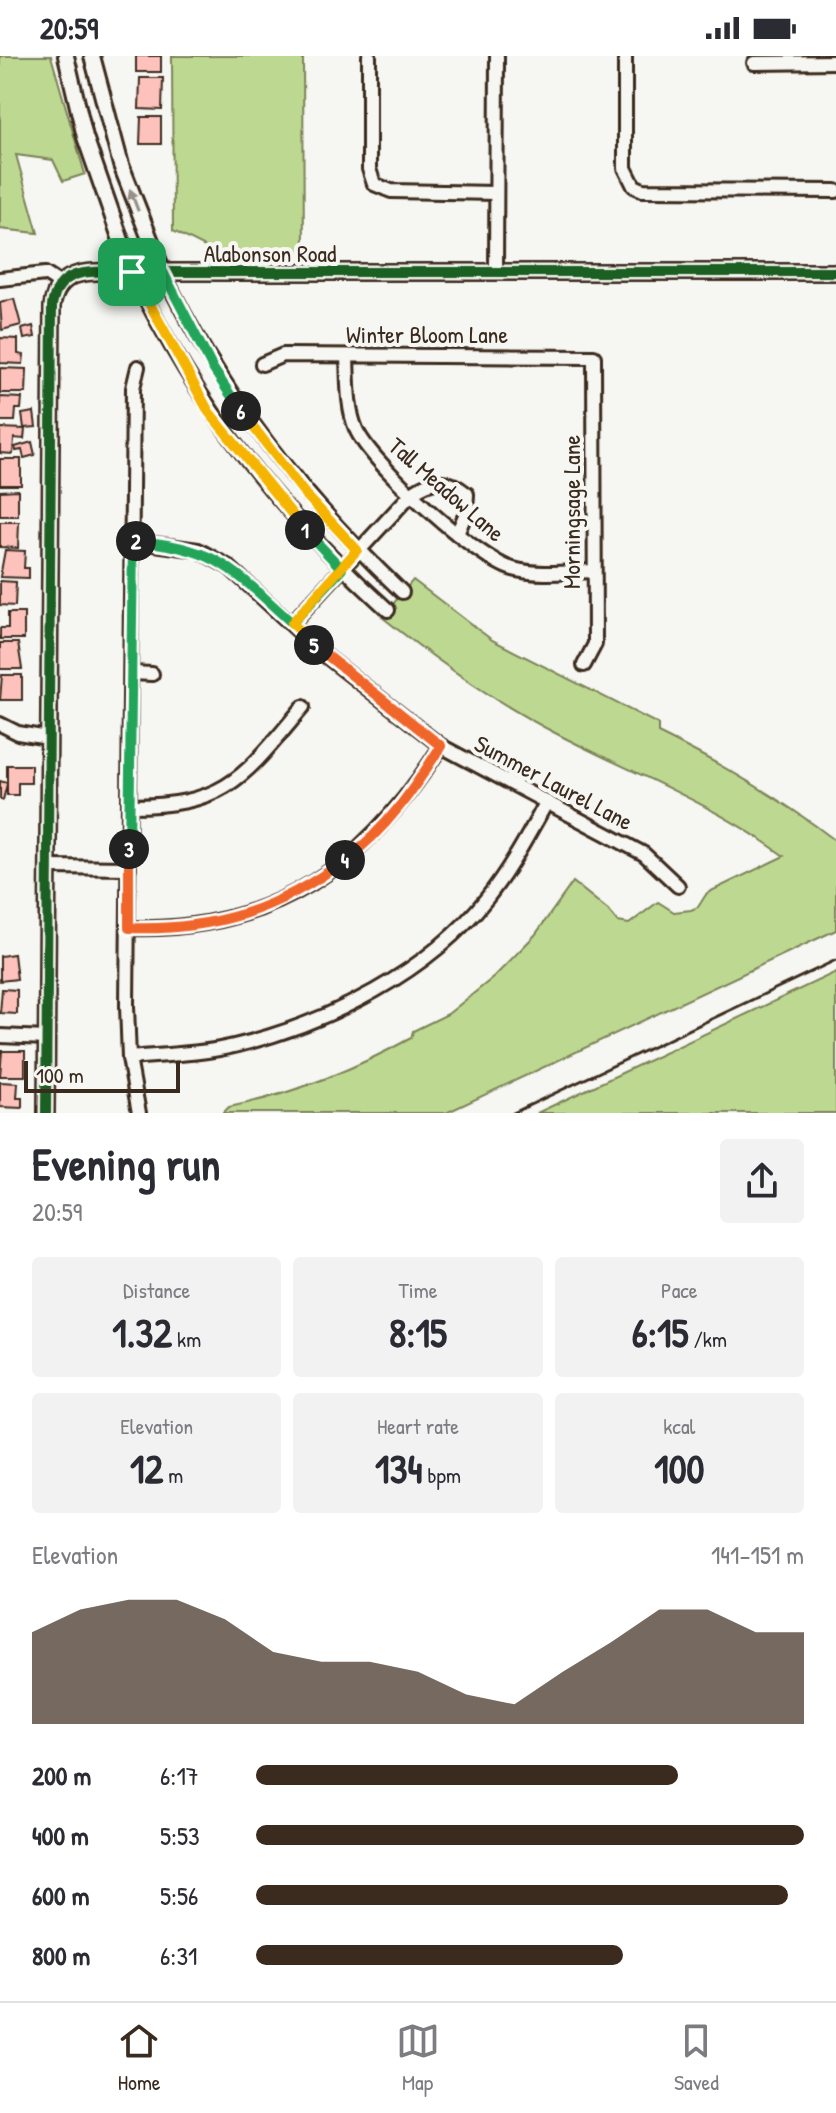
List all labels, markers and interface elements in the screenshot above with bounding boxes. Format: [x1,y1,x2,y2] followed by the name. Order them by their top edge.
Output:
[40,8,98,48] text: 20:59
[127,188,140,212] one-way arrow
[204,237,336,269] street label: Alabonson Road
[98,238,166,306] pin
[110,250,154,294] icon: arrive
[346,318,508,350] street label: Winter Bloom Lane
[221,391,261,431] pin: 6
[237,396,245,426] text: 6
[382,430,512,549] street label: Tall Meadow Lane
[555,435,587,589] street label: Morningsage Lane
[285,510,325,550] pin: 1
[301,515,309,545] text: 1
[116,521,156,561] pin: 2
[131,526,141,556] text: 2
[294,625,334,665] pin: 5
[309,630,319,660] text: 5
[469,727,639,837] street label: Summer Laurel Lane
[109,829,149,869] pin: 3
[124,834,134,864] text: 3
[325,840,365,880] pin: 4
[341,845,349,875] text: 4
[24,1057,180,1093] scale bar
[36,1060,84,1090] text: 100 m
[32,1134,220,1194] text: Evening run
[720,1139,804,1223] button: share
[32,1194,82,1229] text: 20:59
[123,1275,190,1305] text: Distance
[399,1275,437,1305] text: Time
[661,1275,698,1305] text: Pace
[112,1305,172,1359] text: 1.32
[389,1305,447,1359] text: 8:15
[632,1305,688,1359] text: 6:15
[172,1324,201,1354] text: km
[688,1324,727,1354] text: /km
[120,1411,193,1441] text: Elevation
[377,1411,459,1441] text: Heart rate
[663,1411,695,1441] text: kcal
[130,1441,163,1495] text: 12
[375,1441,422,1495] text: 134
[654,1441,705,1495] text: 100
[163,1460,183,1490] text: m
[422,1460,461,1490] text: bpm
[32,1537,118,1572] text: Elevation
[711,1537,804,1572] text: 141–151 m
[32,1758,91,1793] text: 200 m
[160,1758,199,1793] text: 6:17
[32,1818,89,1853] text: 400 m
[160,1818,200,1853] text: 5:53
[32,1878,89,1913] text: 600 m
[160,1878,198,1913] text: 5:56
[32,1938,90,1973] text: 800 m
[160,1938,198,1973] text: 6:31
[117,2019,161,2097] tab: Home
[396,2019,440,2097] tab: Map
[674,2019,719,2097] tab: Saved

